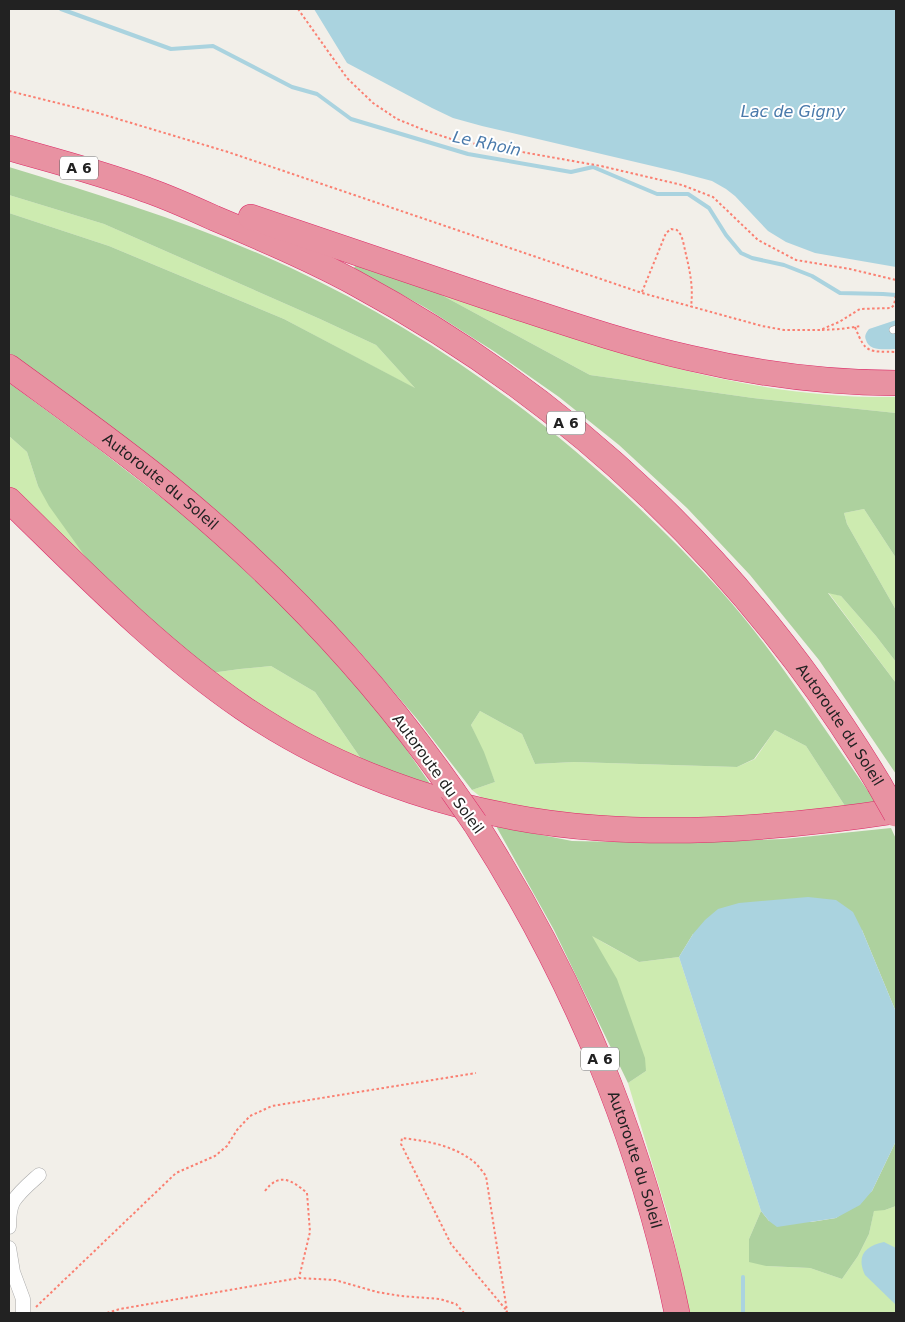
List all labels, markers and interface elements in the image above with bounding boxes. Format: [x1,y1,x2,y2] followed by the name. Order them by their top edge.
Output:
[741,102,846,121] water label: Lac de Gigny
[451,127,523,160] water label: Le Rhoin
[60,156,98,180] road number: A 6
[547,412,585,434] road number: A 6
[99,430,222,534] street label: Autoroute du Soleil
[792,660,887,789] street label: Autoroute du Soleil
[389,711,487,837] street label: Autoroute du Soleil
[581,1048,619,1070] road number: A 6
[604,1089,665,1230] street label: Autoroute du Soleil

